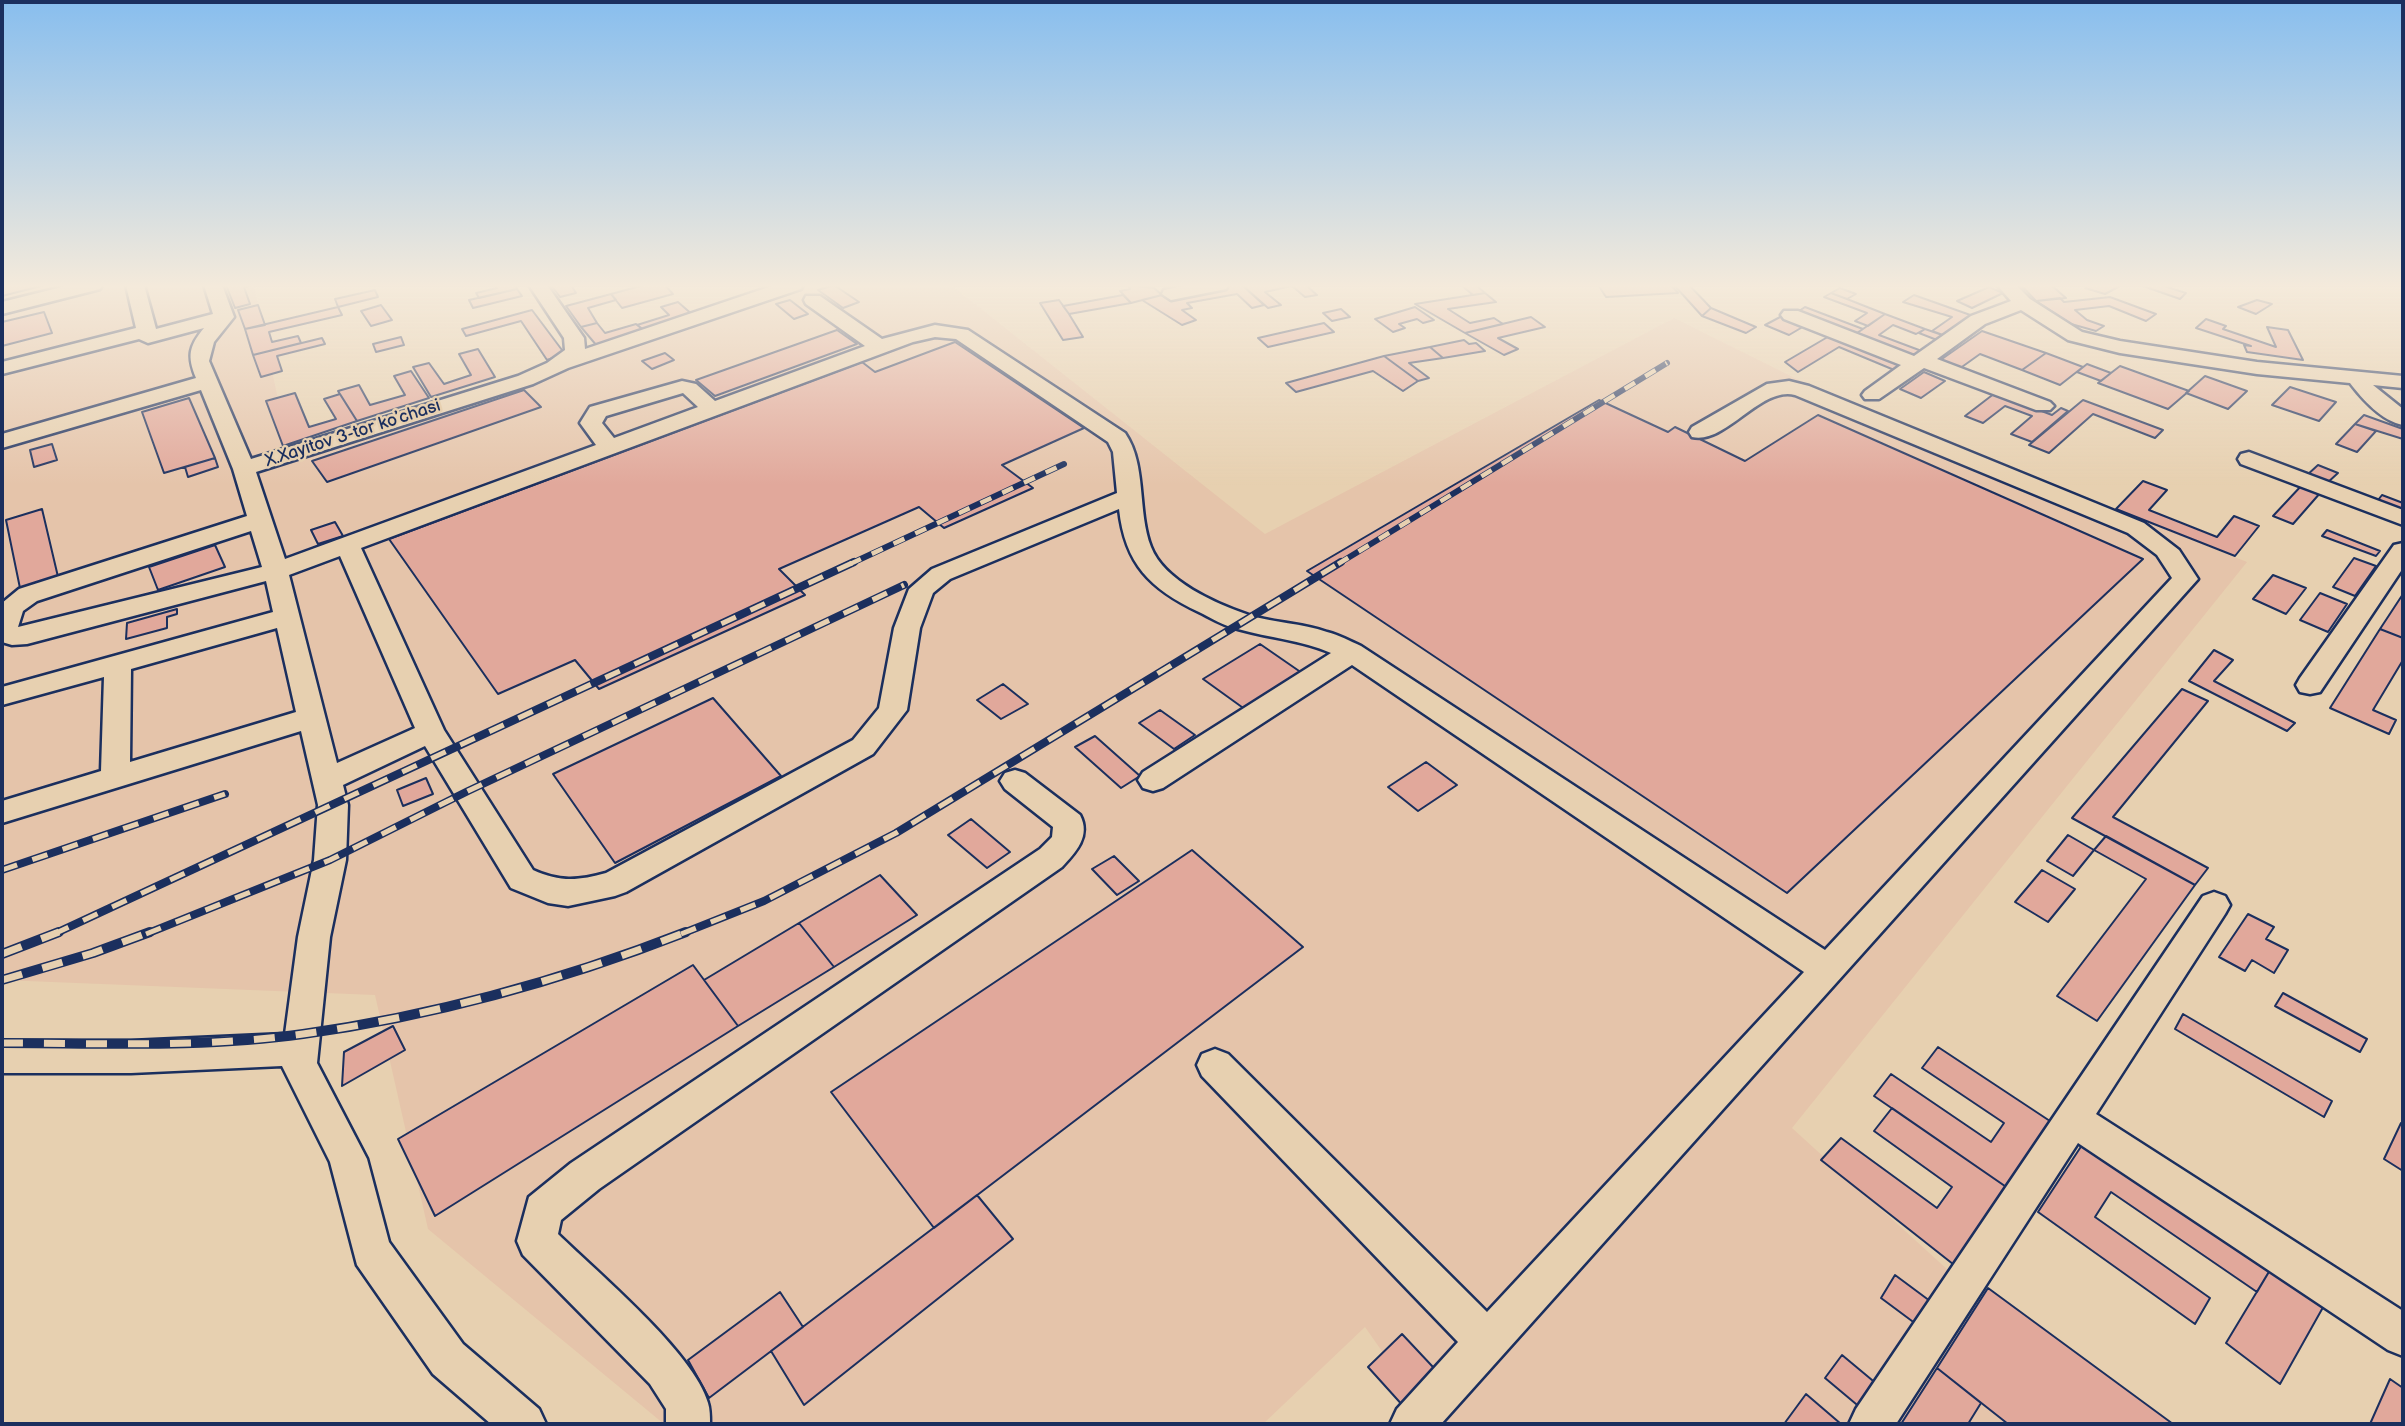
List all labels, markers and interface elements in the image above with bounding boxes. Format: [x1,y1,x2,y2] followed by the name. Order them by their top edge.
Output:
[263,395,443,473] street label: X.Xayitov 3-tor koʼchasi

